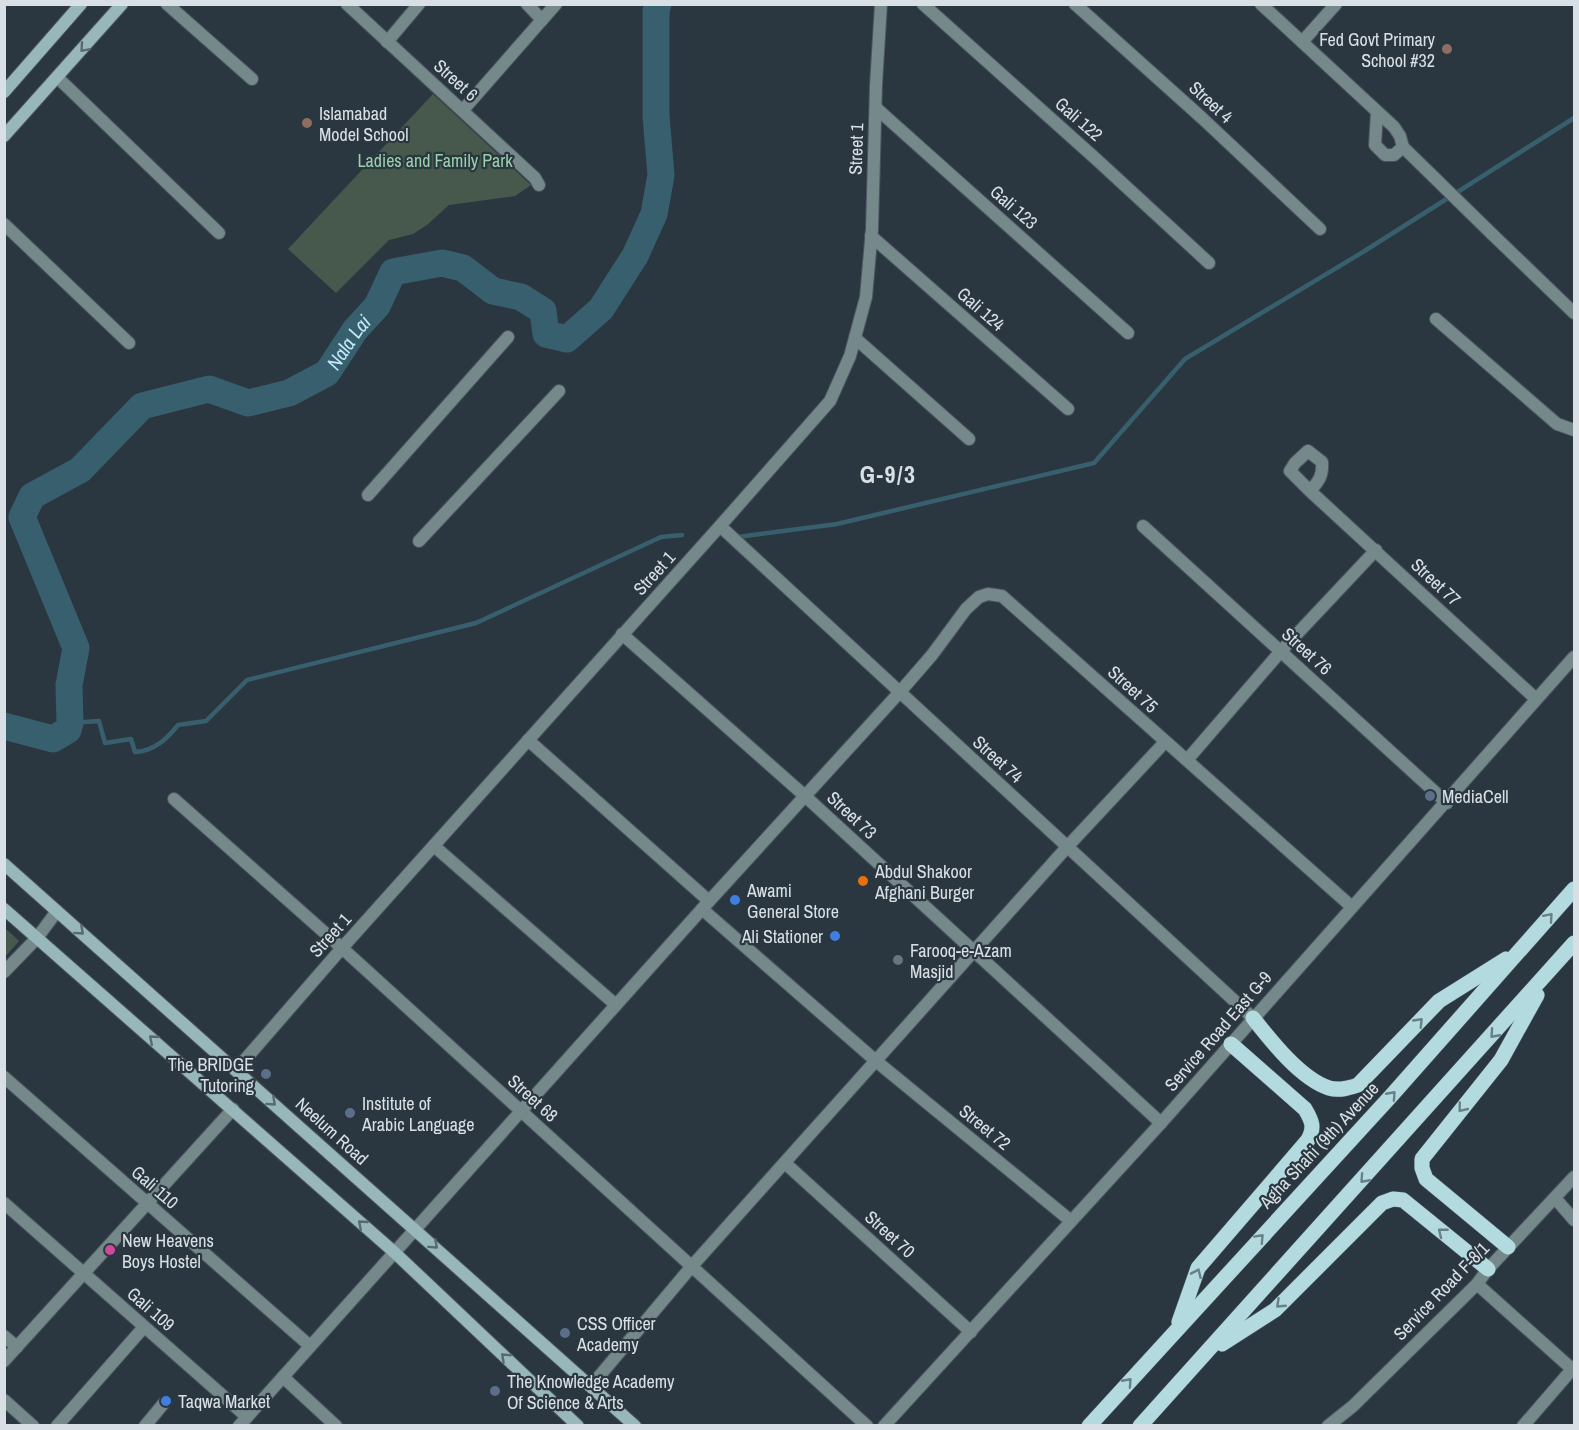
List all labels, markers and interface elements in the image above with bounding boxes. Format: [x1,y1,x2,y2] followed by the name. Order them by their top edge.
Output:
[1319,27,1436,73] place label: Fed Govt Primary School #32
[80,42,91,52] one-way arrow
[1440,42,1454,56] marker: Fed Govt Primary School #32
[428,53,484,107] street label: Street 6
[1184,75,1238,129] street label: Street 4
[1050,91,1108,147] street label: Gali 122
[319,101,408,147] place label: Islamabad Model School
[300,116,314,130] marker: Islamabad Model School
[843,122,869,175] street label: Street 1
[357,148,513,173] park label: Ladies and Family Park
[985,179,1043,235] street label: Gali 123
[952,281,1010,337] street label: Gali 124
[319,308,377,375] water label: Nala Lai
[860,458,916,490] district label: G-9/3
[627,545,681,601] street label: Street 1
[1406,552,1466,612] street label: Street 77
[1276,622,1338,680] street label: Street 76
[1102,660,1164,718] street label: Street 75
[967,730,1029,788] street label: Street 74
[1442,784,1508,809] place label: MediaCell
[822,785,882,845] street label: Street 73
[1423,789,1437,803] marker: MediaCell
[874,859,974,905] place label: Abdul Shakoor Afghani Burger
[856,874,870,888] marker: Abdul Shakoor Afghani Burger
[746,878,839,924] place label: Awami General Store
[728,893,742,907] marker: Awami General Store
[303,907,357,963] street label: Street 1
[1542,913,1553,924] one-way arrow
[73,924,83,935] one-way arrow
[741,924,823,949] place label: Ali Stationer
[828,929,842,943] marker: Ali Stationer
[910,938,1012,984] place label: Farooq-e-Azam Masjid
[891,953,905,967] marker: Farooq-e-Azam Masjid
[1159,966,1277,1096] street label: Service Road East G-9
[1412,1018,1423,1029] one-way arrow
[1490,1027,1501,1038] one-way arrow
[149,1035,160,1046] one-way arrow
[168,1052,255,1098] place label: The BRIDGE Tutoring
[259,1067,273,1081] marker: The BRIDGE Tutoring
[502,1069,564,1127] street label: Street 68
[1253,1076,1384,1214] street label: Agha Shahi (9th) Avenue
[361,1091,474,1137] place label: Institute of Arabic Language
[1385,1091,1396,1102] one-way arrow
[290,1092,374,1170] street label: Neelum Road
[265,1095,276,1106] one-way arrow
[954,1098,1016,1156] street label: Street 72
[1459,1102,1470,1113] one-way arrow
[343,1106,357,1120] marker: Institute of Arabic Language
[126,1160,184,1214] street label: Gali 110
[1360,1172,1371,1183] one-way arrow
[859,1205,921,1263] street label: Street 70
[359,1220,369,1231] one-way arrow
[122,1228,214,1274] place label: New Heavens Boys Hostel
[1438,1228,1449,1239] one-way arrow
[1253,1234,1264,1245] one-way arrow
[1388,1236,1495,1346] street label: Service Road F-8/1
[427,1238,438,1249] one-way arrow
[103,1243,117,1257] marker: New Heavens Boys Hostel
[1190,1269,1202,1280] one-way arrow
[122,1281,180,1337] street label: Gali 109
[1276,1297,1287,1308] one-way arrow
[576,1311,656,1357] place label: CSS Officer Academy
[558,1326,572,1340] marker: CSS Officer Academy
[501,1353,512,1364] one-way arrow
[507,1369,675,1415] place label: The Knowledge Academy Of Science & Arts
[1121,1378,1132,1389] one-way arrow
[488,1384,502,1398] marker: The Knowledge Academy Of Science & Arts
[178,1389,270,1414] place label: Taqwa Market
[159,1394,173,1408] marker: Taqwa Market

